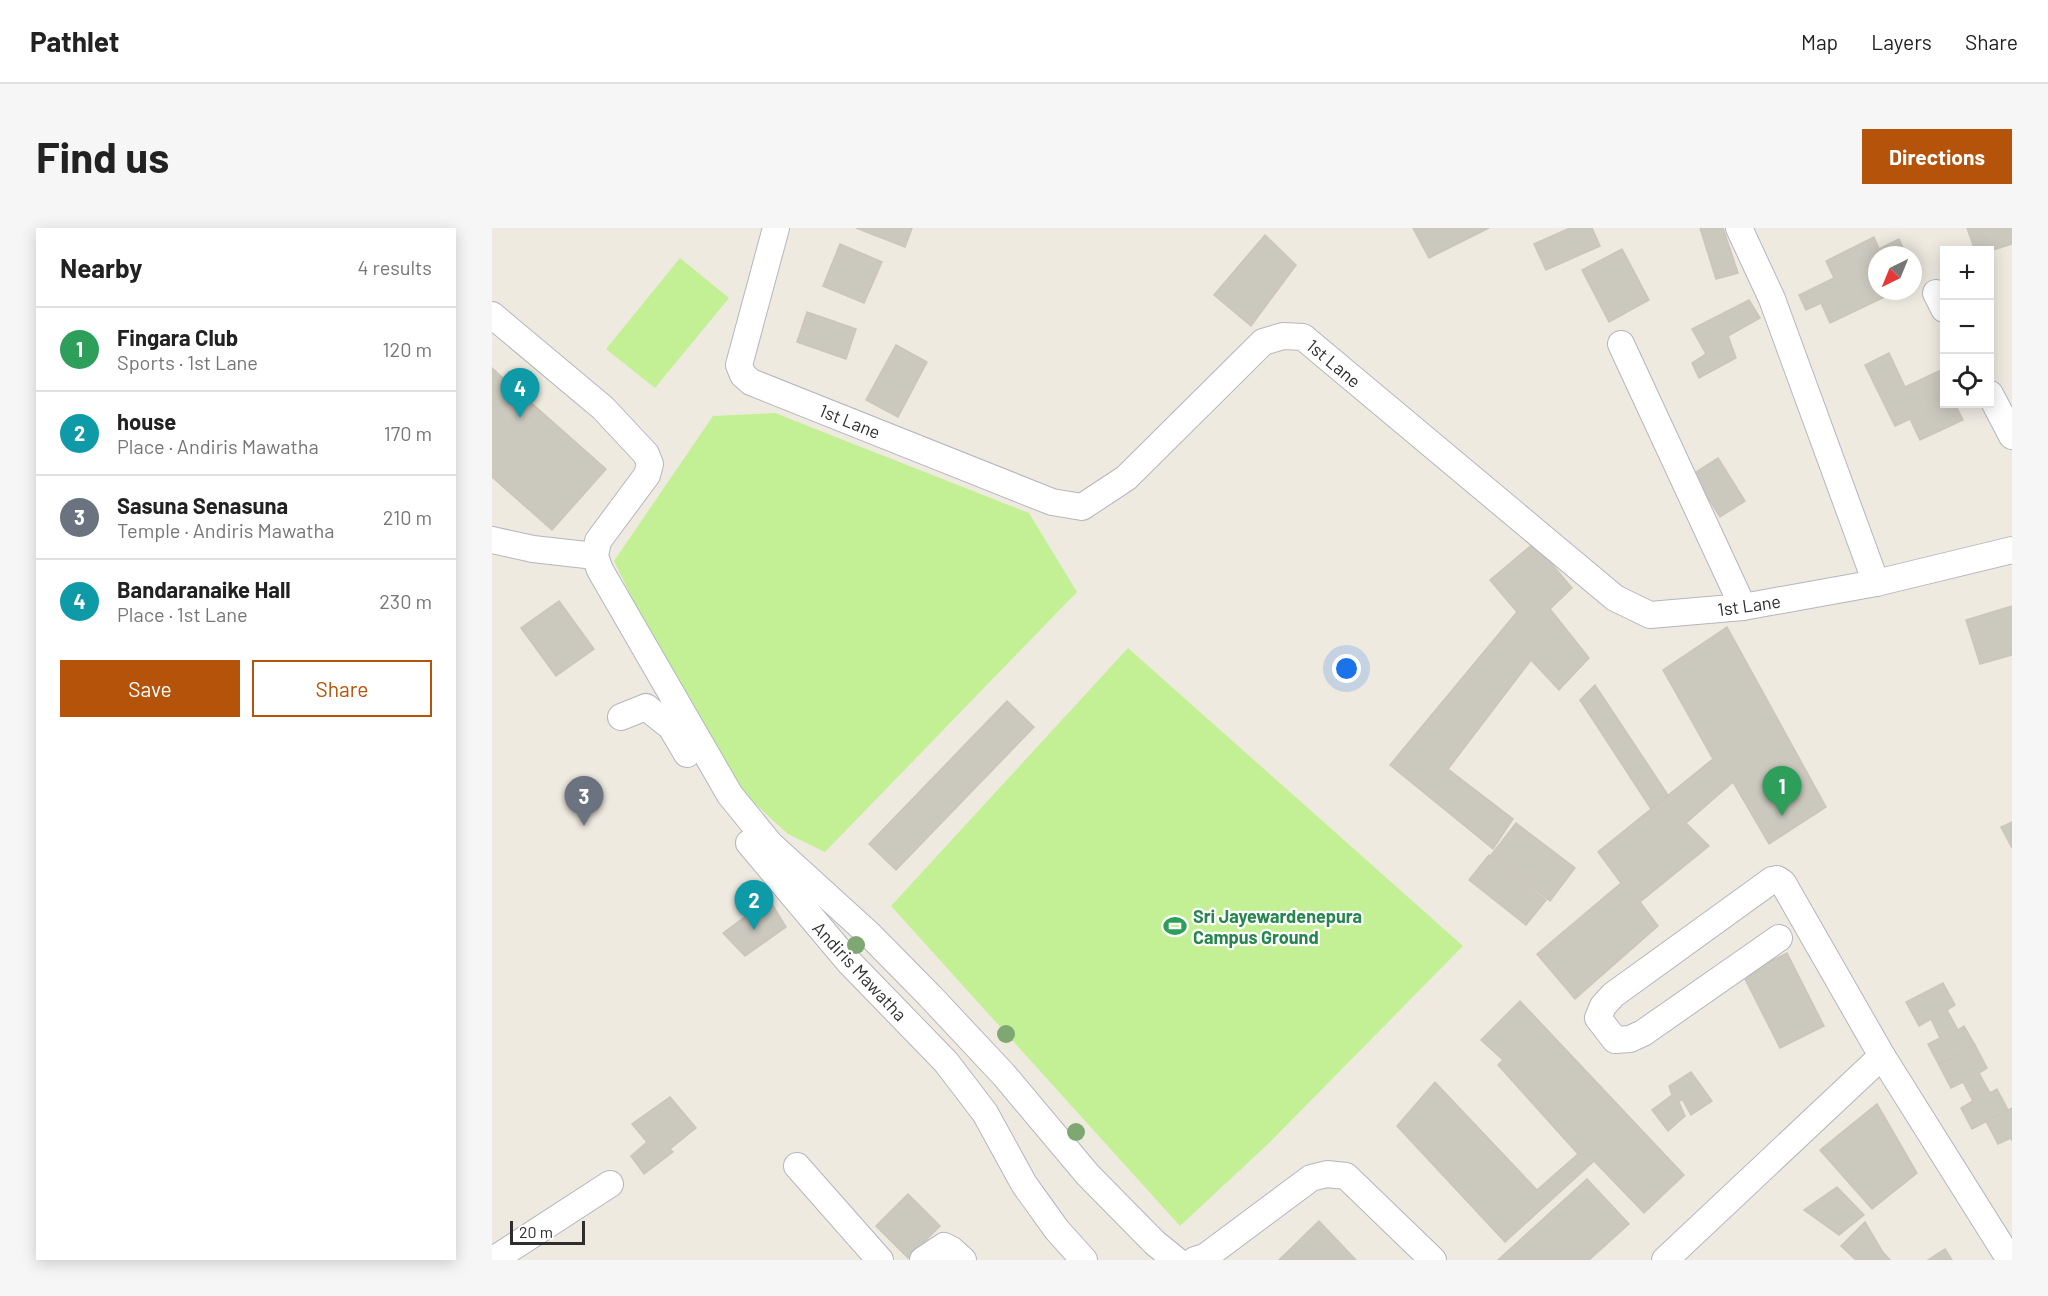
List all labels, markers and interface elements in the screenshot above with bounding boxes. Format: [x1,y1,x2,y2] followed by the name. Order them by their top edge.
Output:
[30,24,119,58] text: Pathlet
[1801,29,1838,54] text: Map
[1871,29,1932,54] text: Layers
[1965,29,2018,54] text: Share
[1862,129,2012,184] button: Directions
[36,131,169,181] text: Find us
[1868,246,1922,300] north arrow
[1940,246,1994,408] map controls
[1940,246,1994,300] button: +
[60,252,142,283] text: Nearby
[357,255,432,279] text: 4 results
[1940,300,1994,354] button: −
[117,324,238,350] text: Fingara Club
[1303,334,1365,392] street label: 1st Lane
[76,337,83,361] text: 1
[382,337,432,361] text: 120 m
[117,350,258,374] text: Sports · 1st Lane
[1940,354,1994,408] button: locate
[501,368,540,418] pin: 4
[816,399,884,443] street label: 1st Lane
[117,408,176,434] text: house
[74,421,85,445] text: 2
[384,421,432,445] text: 170 m
[117,434,319,458] text: Place · Andiris Mawatha
[117,492,288,518] text: Sasuna Senasuna
[74,505,85,529] text: 3
[383,505,432,529] text: 210 m
[117,518,335,542] text: Temple · Andiris Mawatha
[117,576,291,602] text: Bandaranaike Hall
[73,589,86,613] text: 4
[379,589,432,613] text: 230 m
[1716,590,1782,620] street label: 1st Lane
[117,602,248,626] text: Place · 1st Lane
[1332,654,1361,683] your location
[60,660,240,717] button: Save
[252,660,432,717] button: Share
[1762,766,1802,816] pin: 1
[564,776,604,826] pin: 3
[734,880,774,930] pin: 2
[1193,905,1362,948] place label: Sri Jayewardenepura Campus Ground
[1162,913,1188,939] sports icon: Sri Jayewardenepura Campus Ground
[808,917,912,1025] street label: Andiris Mawatha
[510,1218,585,1246] scale bar
[519,1222,553,1241] text: 20 m

